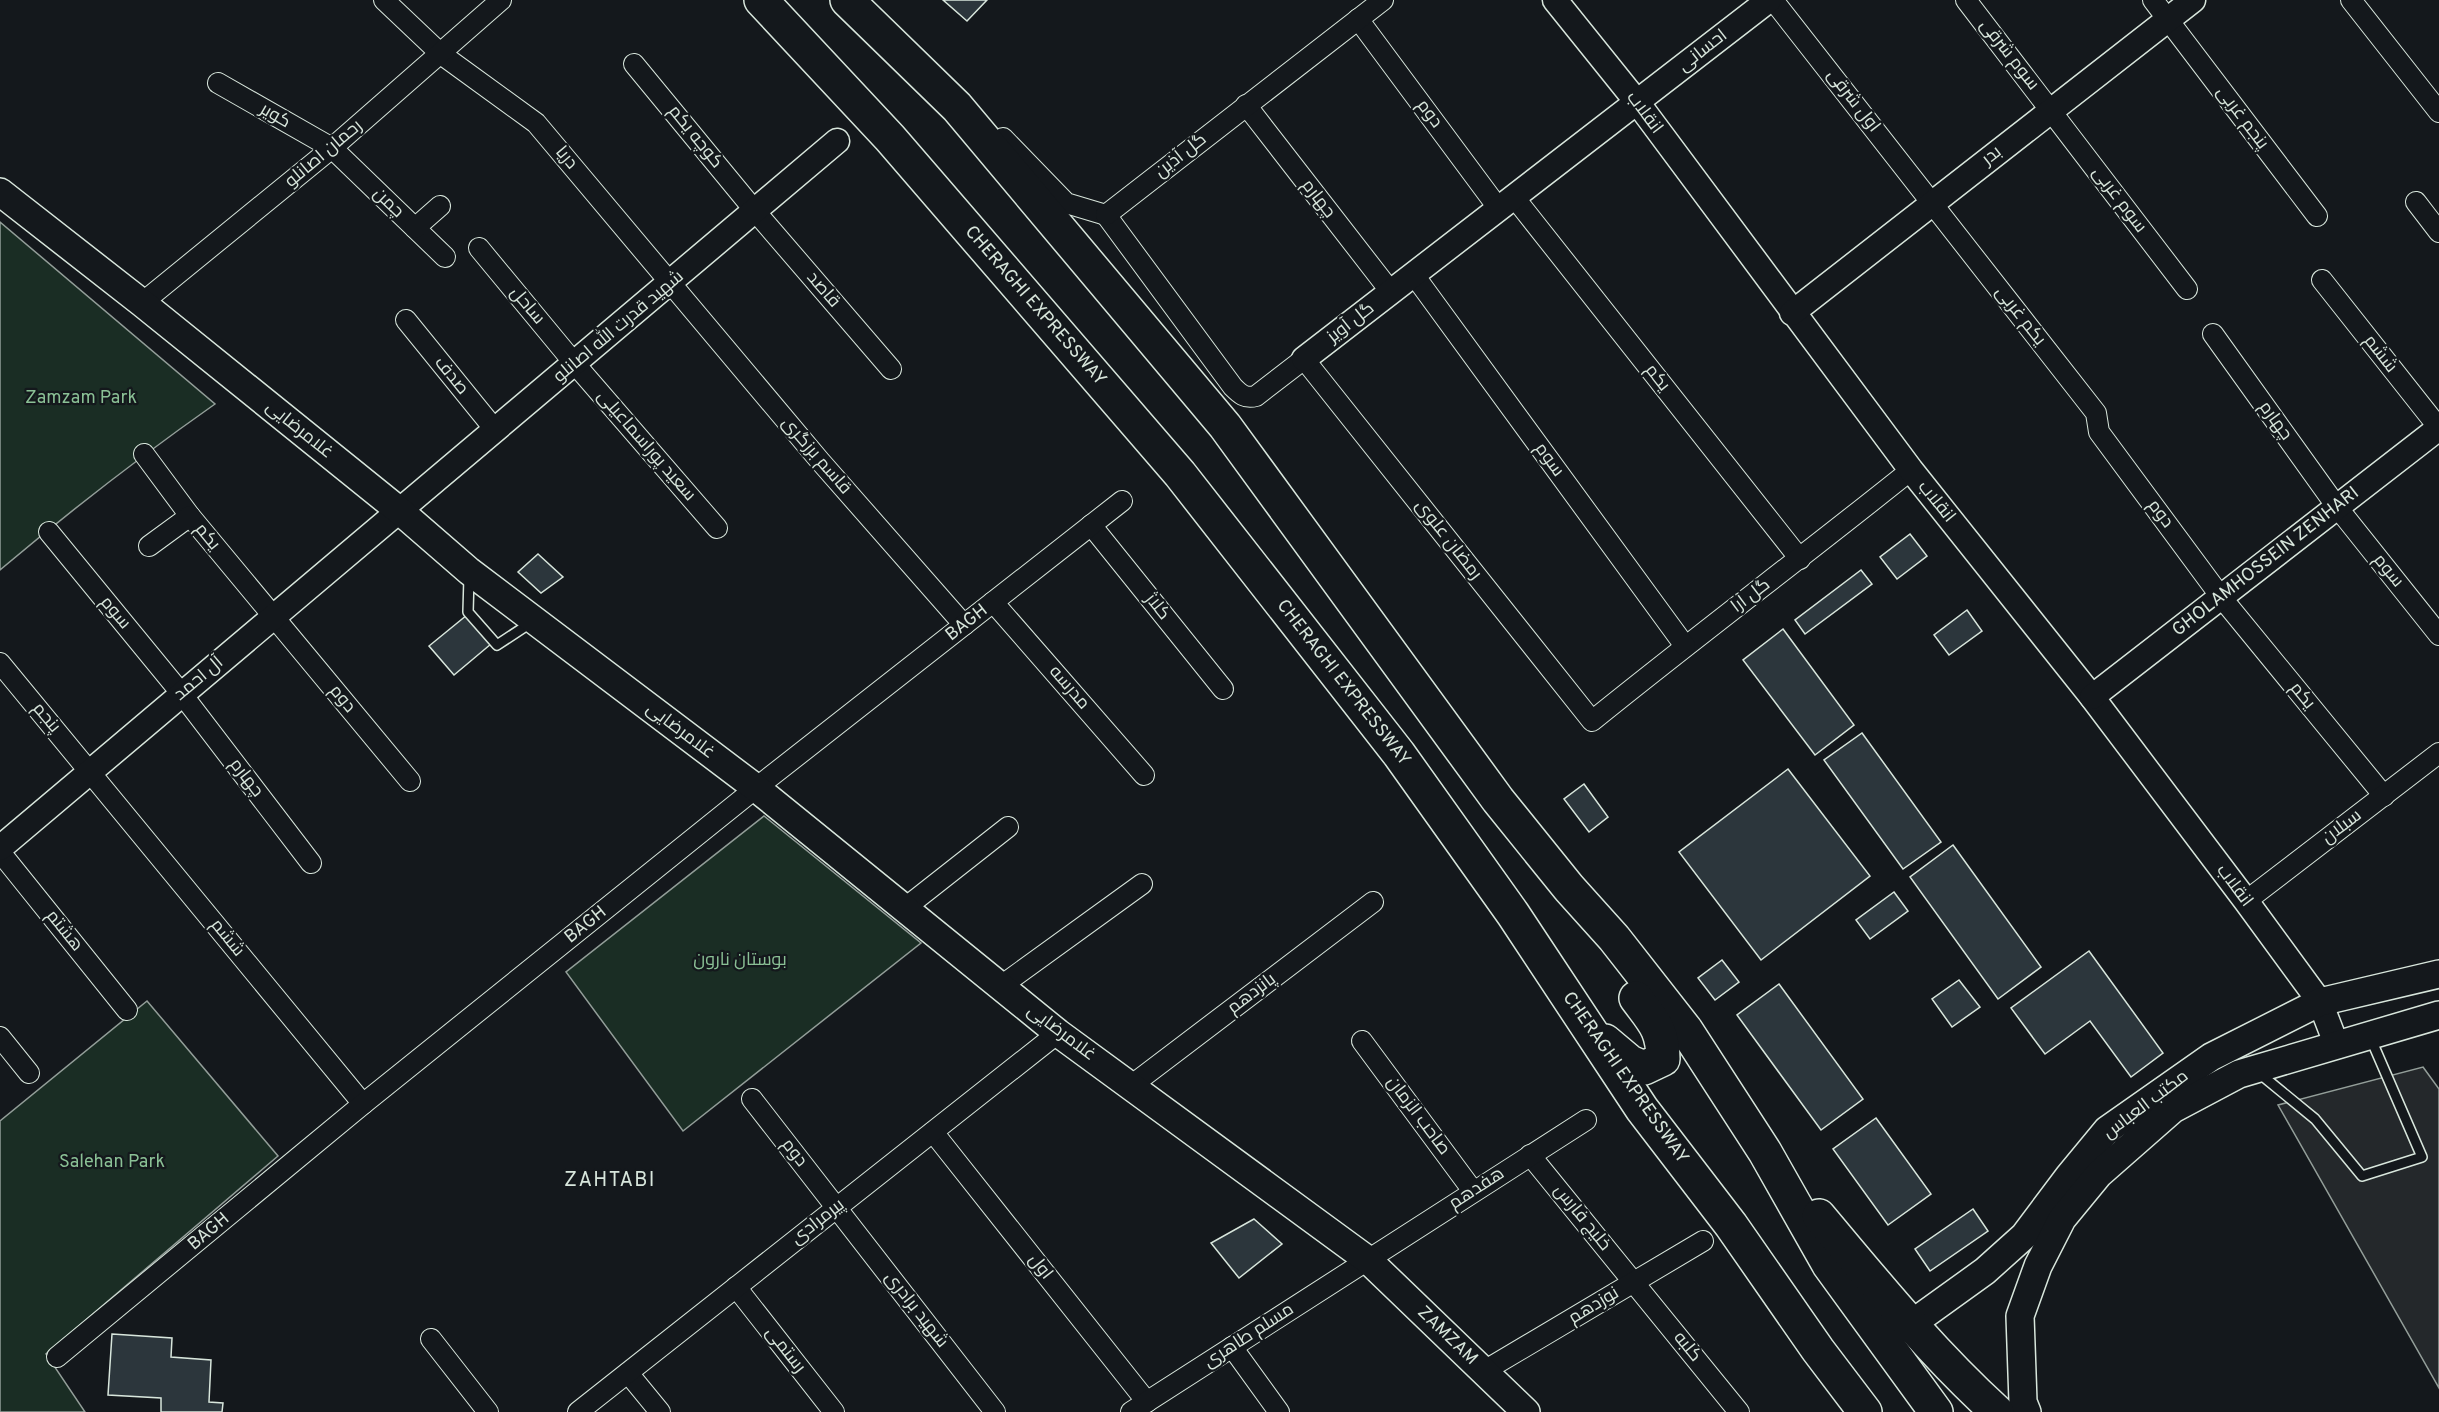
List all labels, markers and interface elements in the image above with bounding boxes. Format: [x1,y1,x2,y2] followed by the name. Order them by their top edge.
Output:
[1974,15,2044,95] street label: سوم شرقی
[1674,25,1732,77] street label: احسانی
[1821,65,1885,137] street label: اول شرقی
[2211,82,2274,155] street label: پنجم غربی
[1621,87,1667,139] street label: انقلاب
[1411,95,1447,133] street label: دوم
[255,98,295,134] street label: کویر
[663,101,727,173] street label: کوچه یکم
[281,115,367,193] street label: رحمان اصانلو
[1150,129,1212,183] street label: گل آذین
[1977,141,2007,172] street label: بدر
[550,142,582,174] street label: دریا
[2086,162,2152,238] street label: سوم غربی
[1296,175,1340,223] street label: چهارم
[368,183,408,223] street label: چمن
[959,221,1111,391] street label: CHERAGHI EXPRESSWAY
[548,264,689,388] street label: شهید قدرت الله اصانلو
[801,267,845,313] street label: قاصد
[504,282,550,330] street label: ساحل
[1990,282,2051,351] street label: یکم غربی
[1322,297,1379,349] street label: گل آویز
[2358,330,2402,378] street label: ششم
[429,352,473,400] street label: صدف
[1639,360,1675,396] street label: یکم
[591,386,701,506] street label: سعید پوراسماعیلی
[25,387,137,410] park label: Zamzam Park
[260,396,338,464] street label: غلامرضایی
[2253,397,2297,445] street label: چهارم
[776,412,856,500] street label: قاسم برزگری
[1529,438,1569,482] street label: سوم
[1912,476,1960,528] street label: انقلاب
[2168,482,2364,642] street label: GHOLAMHOSSEIN ZENHARI
[1409,495,1487,585] street label: رمضان علوی
[2142,495,2178,533] street label: دوم
[189,519,225,555] street label: یکم
[2368,550,2408,592] street label: سوم
[1727,574,1775,618] street label: گل آرا
[1139,588,1175,625] street label: کلاژ
[94,592,136,634] street label: سوم
[1271,595,1415,771] street label: CHERAGHI EXPRESSWAY
[941,599,993,647] street label: BAGH
[170,652,229,706] street label: آل احمد
[1044,661,1094,715] street label: مدرسه
[2284,678,2320,714] street label: یکم
[324,680,360,718] street label: دوم
[27,698,65,738] street label: پنجم
[641,698,719,764] street label: غلامرضایی
[224,754,268,802] street label: چهارم
[2317,805,2367,849] street label: سبلان
[2211,860,2257,912] street label: انقلاب
[560,901,612,949] street label: BAGH
[40,906,88,956] street label: هشتم
[205,914,249,962] street label: ششم
[693,949,787,972] park label: بوستان نارون
[1223,968,1281,1020] street label: پانزدهم
[1557,987,1693,1169] street label: CHERAGHI EXPRESSWAY
[1022,1000,1100,1066] street label: غلامرضایی
[2099,1065,2193,1145] street label: مکتب العباس
[1381,1072,1455,1160] street label: صاحب الزمان
[776,1134,812,1172] street label: دوم
[59,1151,165,1174] park label: Salehan Park
[1445,1163,1509,1215] street label: هفدهم
[564,1168,656,1194] district label: ZAHTABI
[1548,1180,1616,1256] street label: خلیج فارس
[786,1194,850,1250] street label: پیرمرادی
[183,1208,235,1256] street label: BAGH
[1023,1249,1057,1285] street label: اول
[879,1267,953,1353] street label: شهید برادری
[1565,1282,1623,1330] street label: نوزدهم
[1199,1298,1299,1374] street label: مسلم طاهری
[1412,1301,1482,1371] street label: ZAMZAM
[760,1322,810,1378] street label: رستمی
[1668,1327,1706,1367] street label: کلبه

